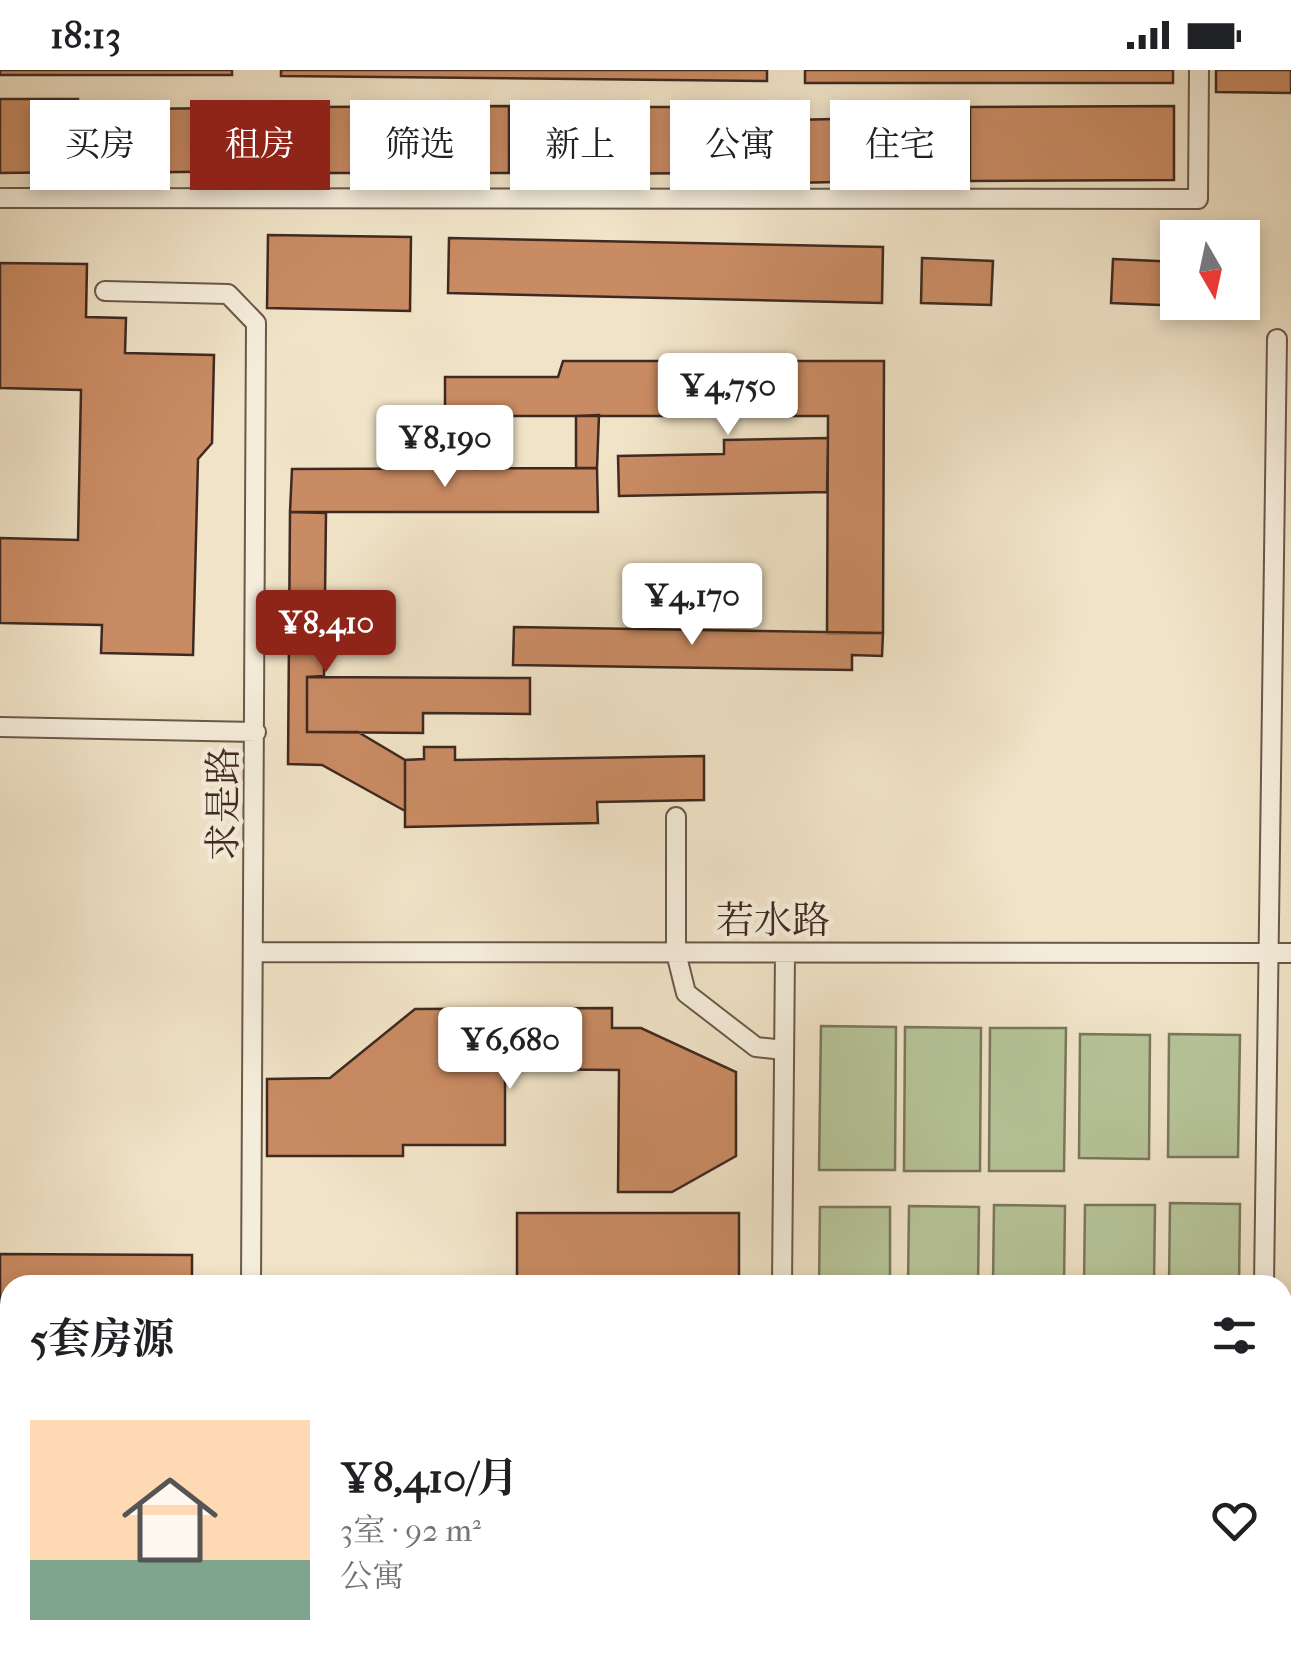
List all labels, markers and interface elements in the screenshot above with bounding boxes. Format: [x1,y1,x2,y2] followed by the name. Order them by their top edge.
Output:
[50,13,121,58] text: 18:13
[30,100,170,190] chip: 买房
[190,100,330,190] chip: 租房
[350,100,490,190] chip: 筛选
[510,100,650,190] chip: 新上
[670,100,810,190] chip: 公寓
[830,100,970,190] chip: 住宅
[1160,220,1260,320] north arrow
[1160,220,1260,320] map controls
[647,353,809,438] pin: ¥4,750
[680,367,776,404] text: ¥4,750
[364,405,526,490] pin: ¥8,190
[398,419,492,456] text: ¥8,190
[611,563,773,648] pin: ¥4,170
[644,577,740,614] text: ¥4,170
[245,590,407,675] pin: ¥8,410
[278,604,374,641] text: ¥8,410
[201,747,246,861] street label: 求是路
[716,898,830,943] street label: 若水路
[429,1007,591,1092] pin: ¥6,680
[460,1021,560,1058] text: ¥6,680
[1207,1308,1262,1363] icon: filters
[30,1315,174,1364] text: 5套房源
[340,1454,519,1503] text: ¥8,410/月
[110,1460,230,1580] icon: home
[1207,1493,1262,1548] icon: heart
[340,1512,481,1549] text: 3室 · 92 m²
[340,1558,404,1595] text: 公寓

